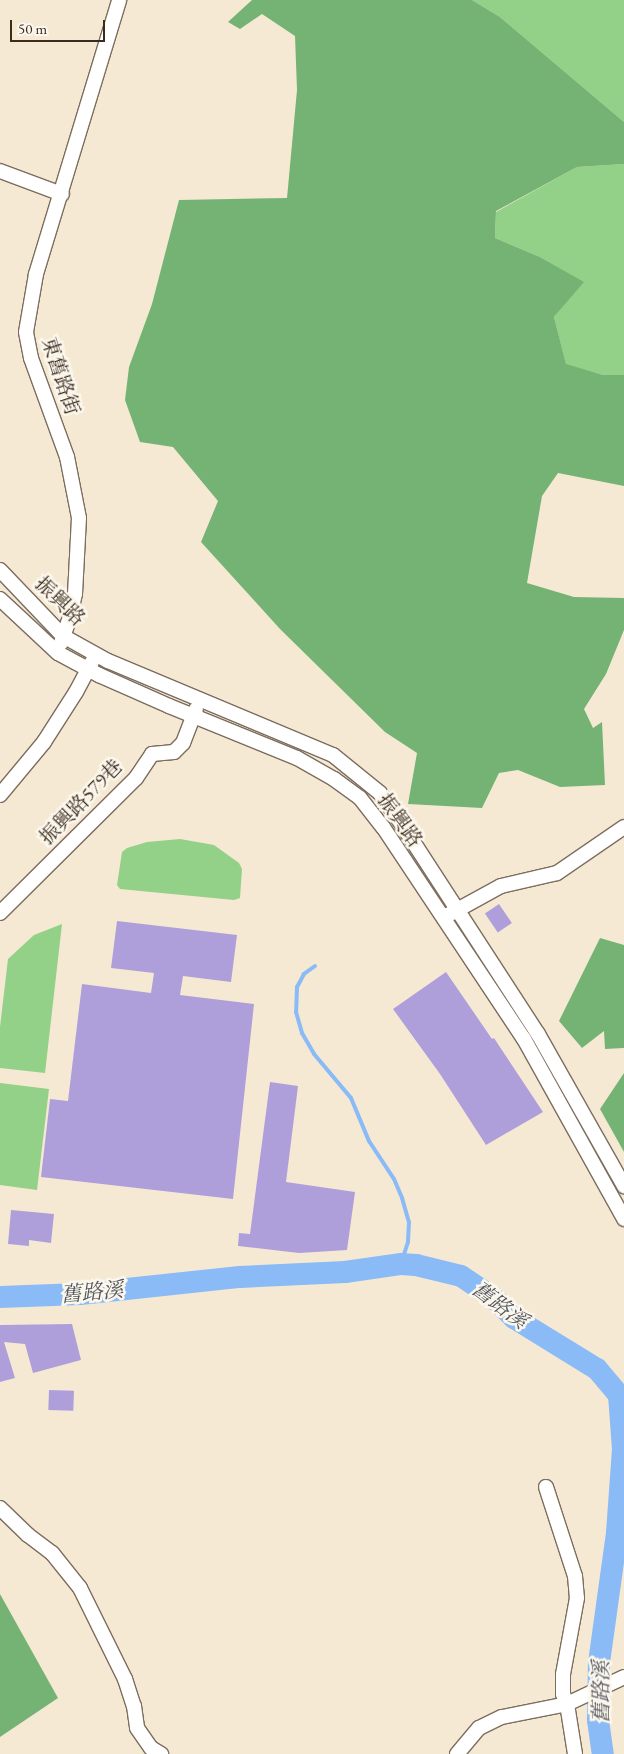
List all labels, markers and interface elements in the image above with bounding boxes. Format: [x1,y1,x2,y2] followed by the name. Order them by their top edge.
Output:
[12,10,108,42] scale bar
[18,19,47,38] text: 50 m
[37,334,85,418] street label: 東舊路街
[30,572,90,630] street label: 振興路
[35,755,127,849] street label: 振興路579巷
[373,789,427,851] street label: 振興路
[467,1276,533,1334] water label: 舊路溪
[60,1277,124,1307] water label: 舊路溪
[588,1661,614,1723] water label: 舊路溪

